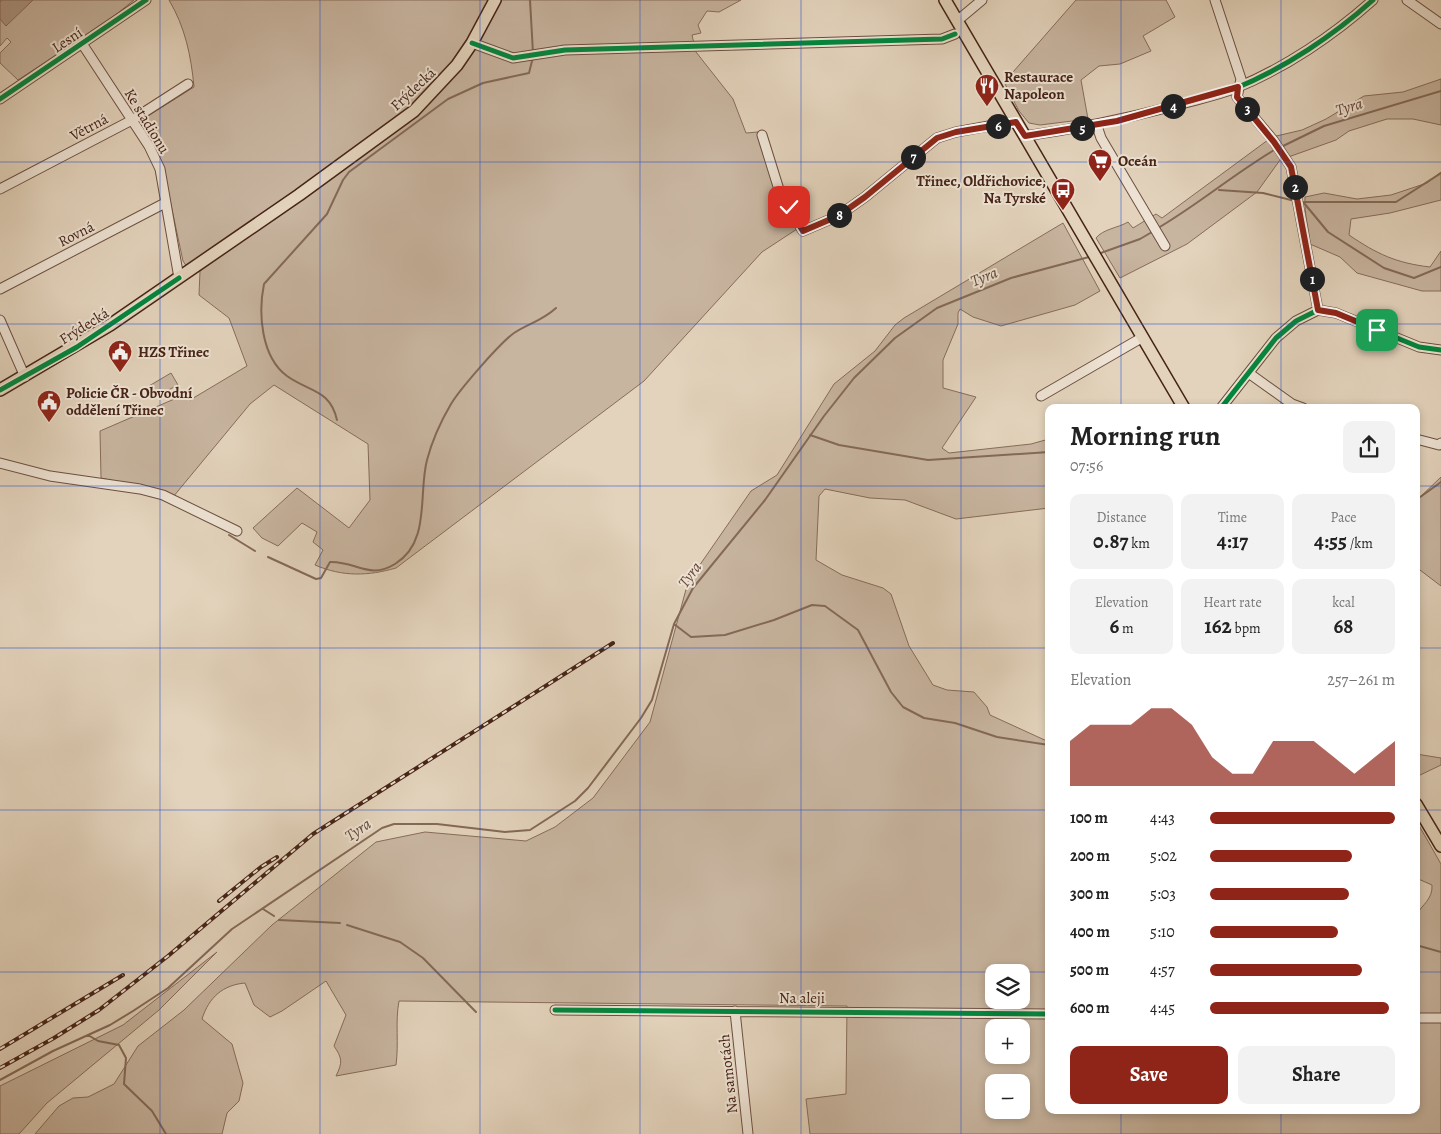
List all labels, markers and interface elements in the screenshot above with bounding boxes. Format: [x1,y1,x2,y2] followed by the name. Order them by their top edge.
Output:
[48,23,86,57] street label: Lesní
[386,63,440,115] street label: Frýdecká
[1004,67,1073,104] place label: Restaurace Napoleon
[974,73,1000,107] restaurant icon: Restaurace Napoleon
[120,85,175,158] street label: Ke stadionu
[1333,92,1366,122] water label: Tyra
[1160,94,1186,118] pin: 4
[1234,96,1260,122] pin: 3
[1170,97,1177,116] text: 4
[1244,100,1251,119] text: 3
[65,109,112,146] street label: Větrná
[986,114,1010,138] pin: 6
[1070,116,1094,140] pin: 5
[995,117,1002,136] text: 6
[1080,119,1085,138] text: 5
[900,144,926,170] pin: 7
[911,148,916,167] text: 7
[1087,148,1113,182] supermarket icon: Oceán
[1118,151,1157,171] place label: Oceán
[916,171,1046,208] place label: Třinec, Oldřichovice, Na Tyrské
[1282,174,1308,200] pin: 2
[1050,177,1076,211] bus stop icon: Třinec, Oldřichovice, Na Tyrské
[1292,178,1299,197] text: 2
[768,186,810,228] pin
[775,193,803,221] icon: check
[826,202,852,228] pin: 8
[836,206,843,225] text: 8
[55,216,97,252] street label: Rovná
[967,261,1001,292] water label: Tyra
[1300,266,1324,292] pin: 1
[1310,270,1315,289] text: 1
[55,303,113,349] street label: Frýdecká
[1356,309,1398,351] pin
[1363,316,1391,344] icon: arrive
[107,339,133,373] public building icon: HZS Třinec
[138,342,209,362] place label: HZS Třinec
[66,383,193,420] place label: Policie ČR - Obvodní oddělení Třinec
[36,389,62,423] public building icon: Policie ČR - Obvodní oddělení Třinec
[1070,417,1220,455] text: Morning run
[1343,421,1395,473] button: share
[1070,455,1103,477] text: 07:56
[1096,508,1147,527] text: Distance
[1218,508,1247,527] text: Time
[1331,508,1356,527] text: Pace
[1093,527,1129,555] text: 0.87
[1217,527,1248,555] text: 4:17
[1314,527,1347,555] text: 4:55
[1129,534,1150,553] text: km
[1347,534,1373,553] text: /km
[673,557,707,593] water label: Tyra
[1095,593,1148,612] text: Elevation
[1203,593,1262,612] text: Heart rate
[1332,593,1355,612] text: kcal
[1109,612,1119,640] text: 6
[1204,612,1232,640] text: 162
[1334,612,1353,640] text: 68
[1119,619,1134,638] text: m
[1232,619,1261,638] text: bpm
[1070,669,1131,691] text: Elevation
[1327,669,1395,691] text: 257–261 m
[1070,807,1108,829] text: 100 m
[1150,807,1175,829] text: 4:43
[341,813,376,847] water label: Tyra
[1070,845,1110,867] text: 200 m
[1150,845,1177,867] text: 5:02
[1070,883,1109,905] text: 300 m
[1150,883,1176,905] text: 5:03
[1070,921,1110,943] text: 400 m
[1150,921,1175,943] text: 5:10
[1070,959,1109,981] text: 500 m
[1150,959,1175,981] text: 4:57
[985,964,1030,1119] map controls
[985,964,1030,1009] button: layers
[779,988,825,1008] street label: Na aleji
[1070,997,1110,1019] text: 600 m
[1150,997,1175,1019] text: 4:45
[985,1019,1030,1064] button: +
[714,1033,742,1115] street label: Na samotách
[1070,1046,1228,1104] button: Save
[1238,1046,1395,1104] button: Share
[985,1074,1030,1119] button: −

